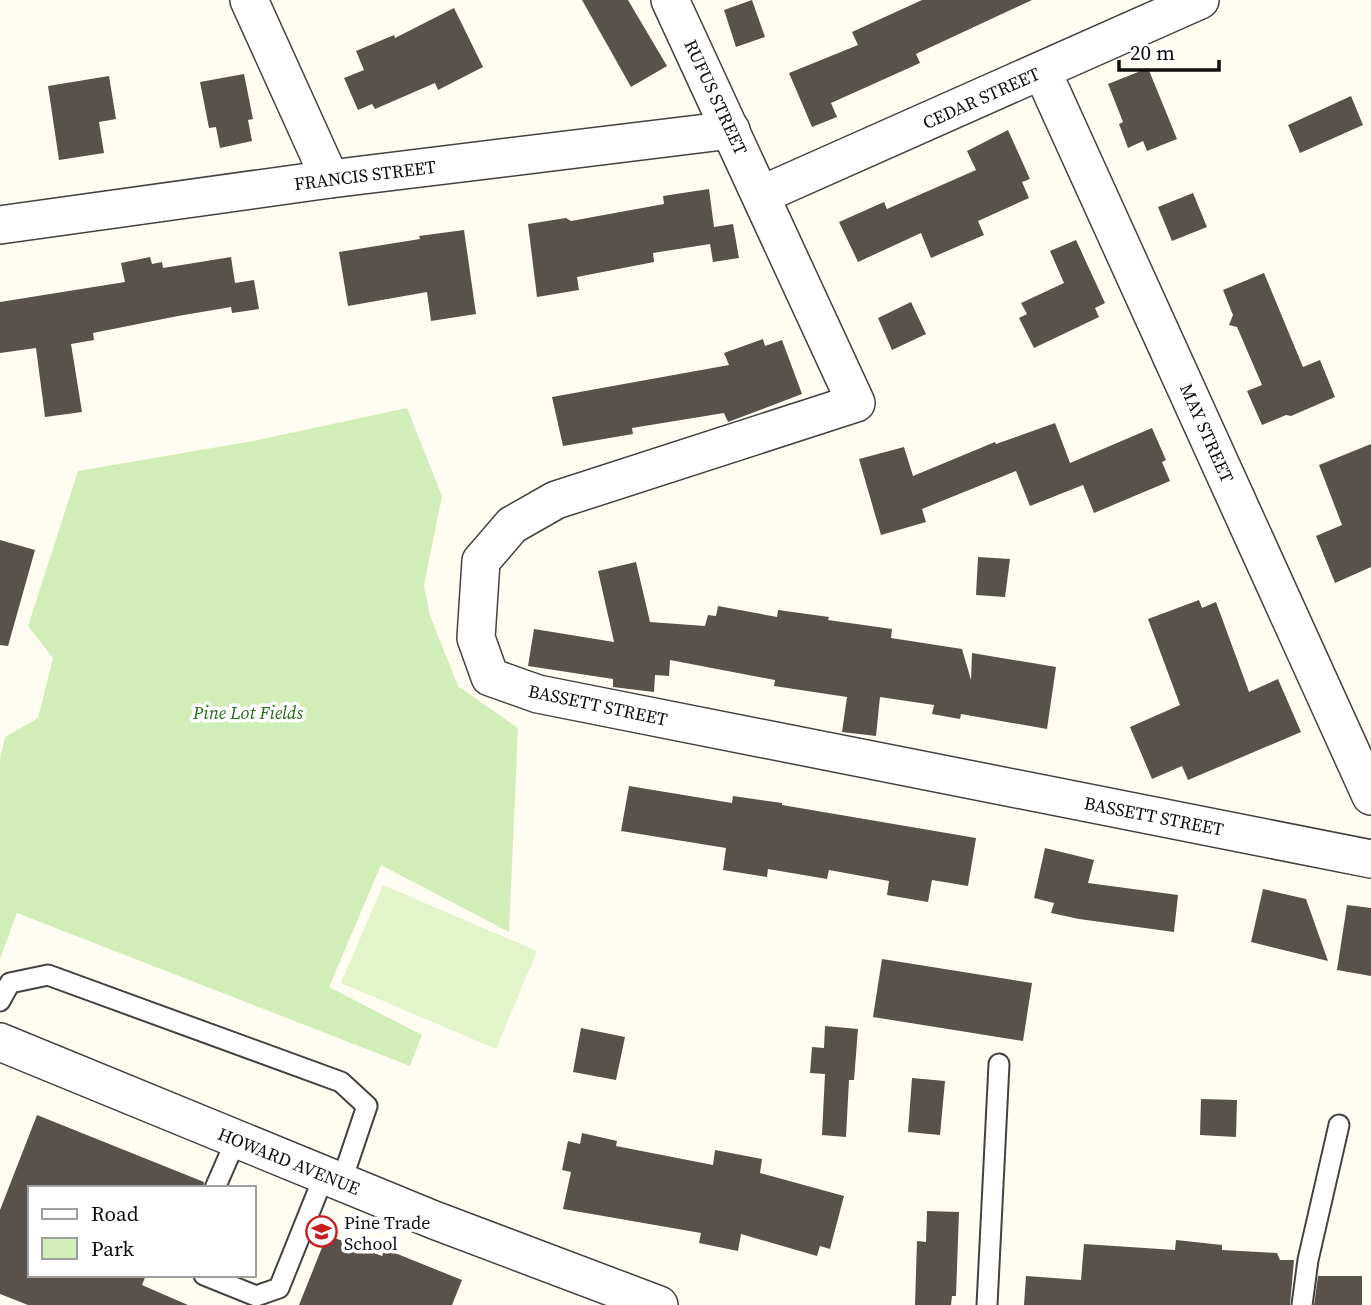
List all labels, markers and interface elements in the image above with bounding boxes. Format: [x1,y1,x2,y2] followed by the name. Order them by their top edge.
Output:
[1119,28,1219,72] scale bar
[678,35,754,159] street label: RUFUS STREET
[1130,38,1175,67] text: 20 m
[918,61,1044,135] street label: CEDAR STREET
[293,154,437,196] street label: FRANCIS STREET
[1174,380,1240,487] street label: MAY STREET
[526,678,670,732] street label: BASSETT STREET
[192,700,303,725] park label: Pine Lot Fields
[1082,790,1226,842] street label: BASSETT STREET
[214,1121,364,1201] street label: HOWARD AVENUE
[28,1186,256,1277] legend
[91,1199,139,1228] text: Road
[344,1210,430,1256] place label: Pine Trade School
[304,1215,338,1249] school or university icon: Pine Trade School
[91,1234,135,1263] text: Park

